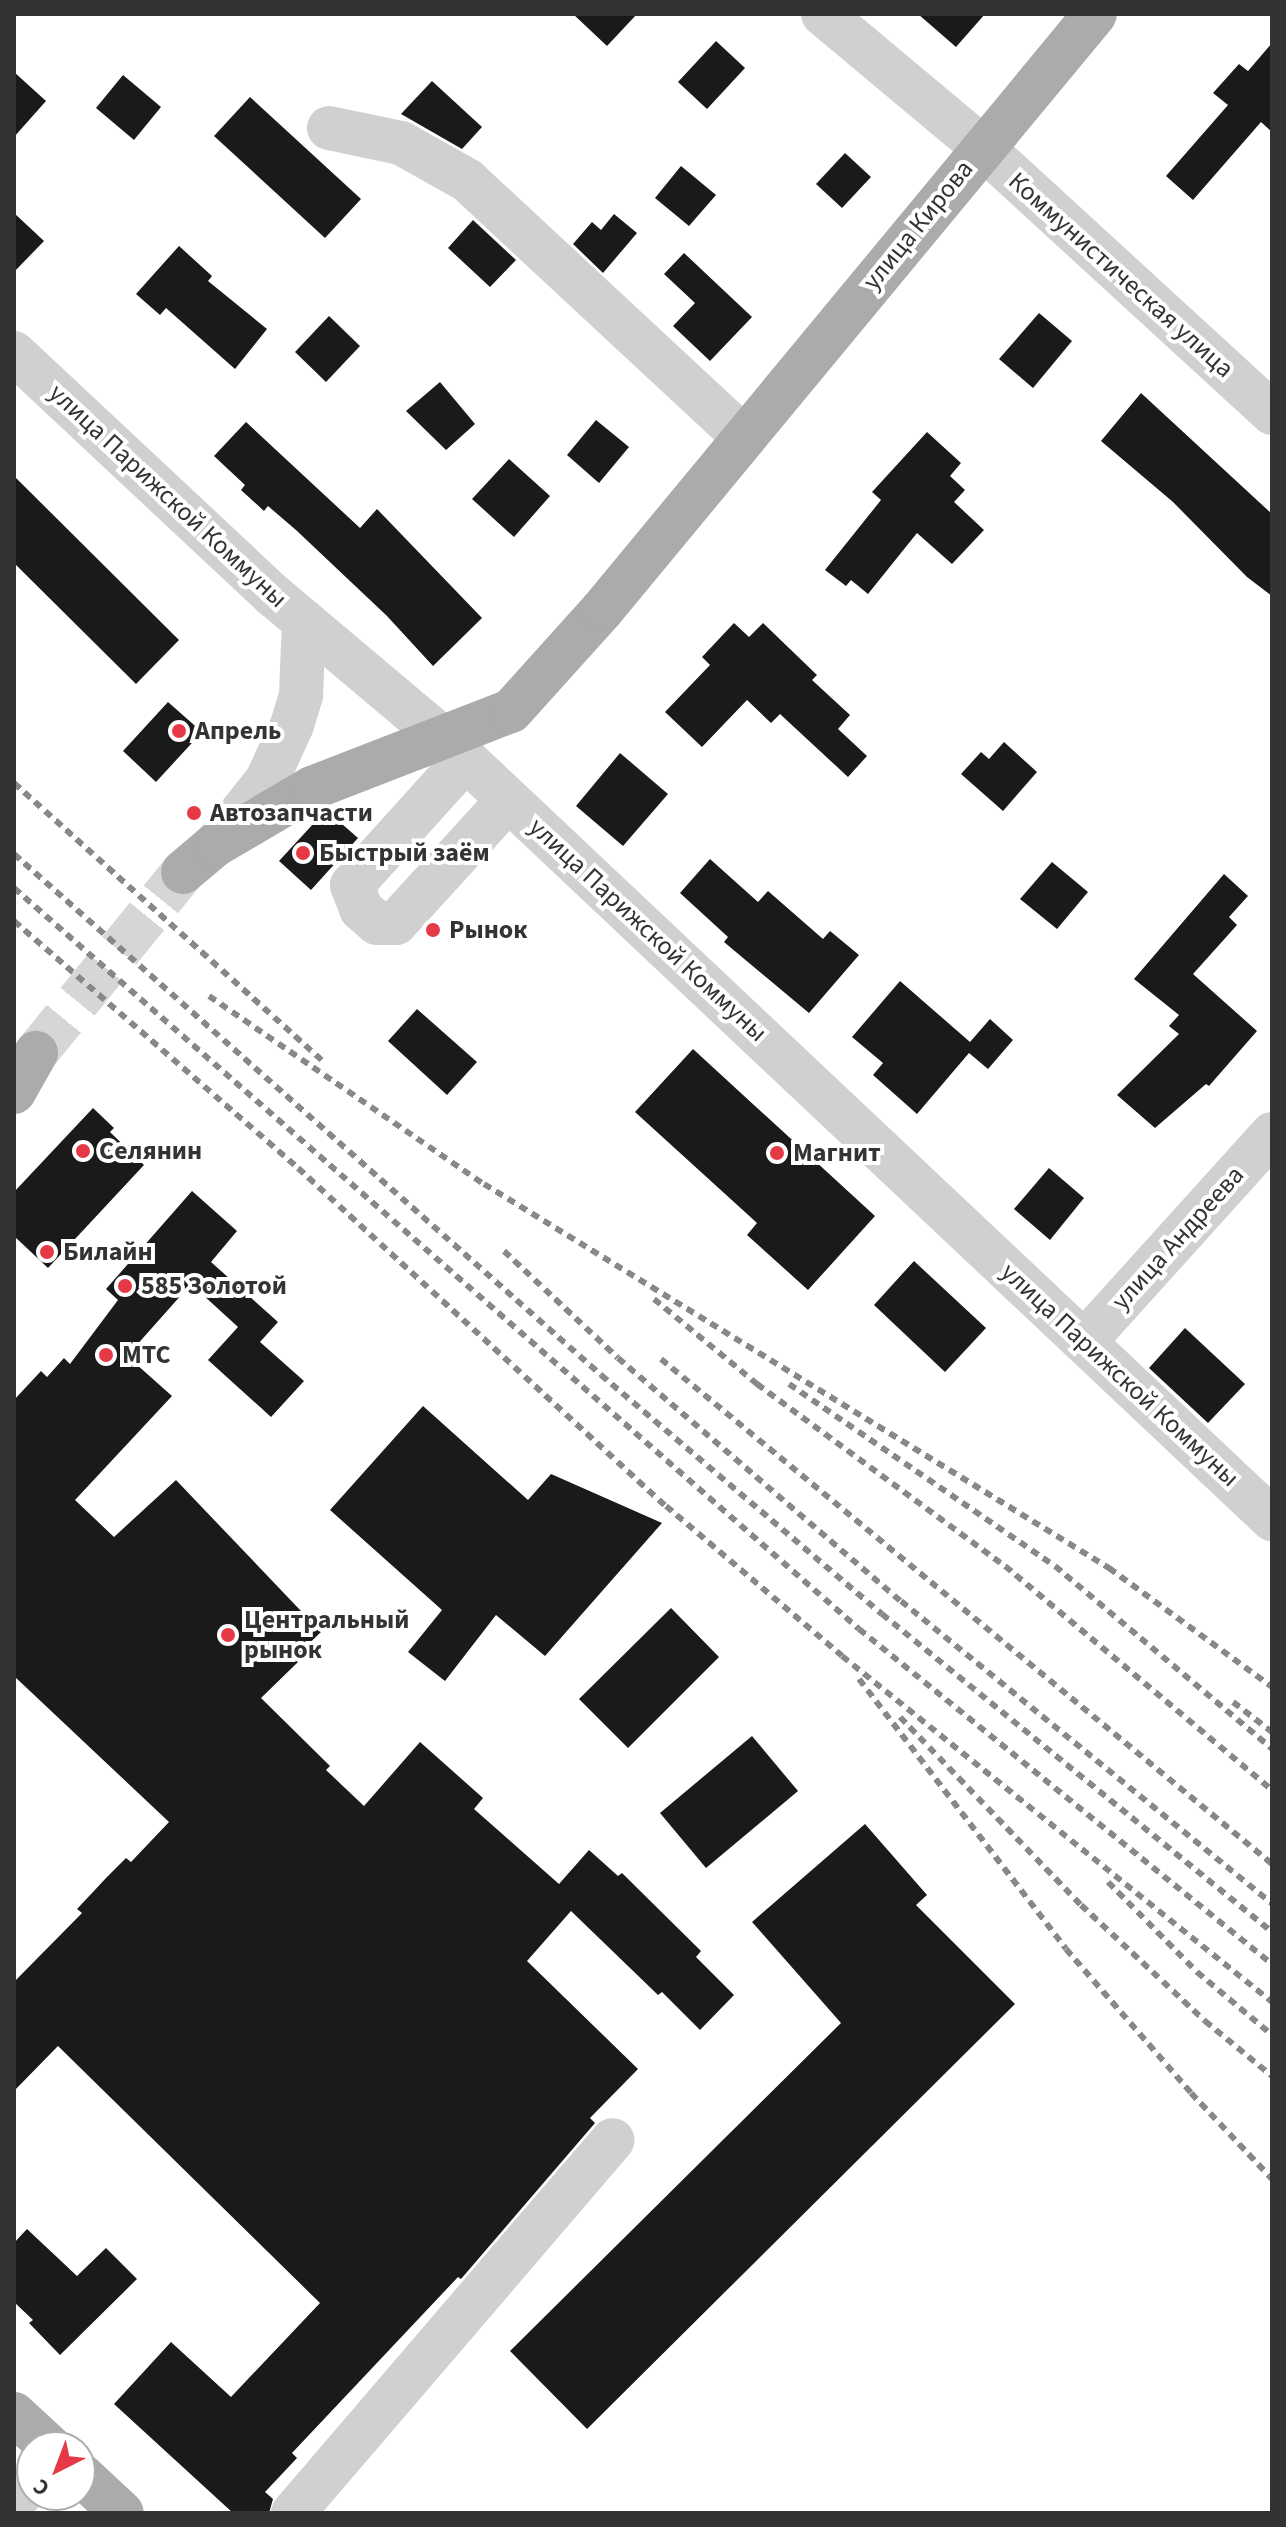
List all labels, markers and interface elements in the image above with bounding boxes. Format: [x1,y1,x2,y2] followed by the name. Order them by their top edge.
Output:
[856,154,980,296] street label: улица Кирова
[1002,166,1240,384] street label: Коммунистическая улица
[42,377,294,615] street label: улица Парижской Коммуны
[195,715,282,747] place label: Апрель
[170,722,188,740] marker: Апрель
[210,797,373,829] place label: Автозапчасти
[185,804,203,822] marker: Автозапчасти
[522,811,774,1049] street label: улица Парижской Коммуны
[319,837,490,869] place label: Быстрый заём
[294,844,312,862] marker: Быстрый заём
[449,914,528,946] place label: Рынок
[424,921,442,939] marker: Рынок
[99,1135,202,1167] place label: Селянин
[793,1137,881,1169] place label: Магнит
[74,1142,92,1160] marker: Селянин
[768,1144,786,1162] marker: Магнит
[1105,1160,1251,1316] street label: улица Андреева
[63,1236,153,1268] place label: Билайн
[38,1243,56,1261] marker: Билайн
[994,1256,1246,1494] street label: улица Парижской Коммуны
[141,1270,287,1302] place label: 585 Золотой
[116,1277,134,1295] marker: 585 Золотой
[122,1339,171,1371] place label: МТС
[97,1346,115,1364] marker: МТС
[244,1604,409,1666] place label: Центральный рынок
[219,1626,237,1644] marker: Центральный рынок
[16,2431,96,2511] north arrow
[26,2471,57,2504] text: С

